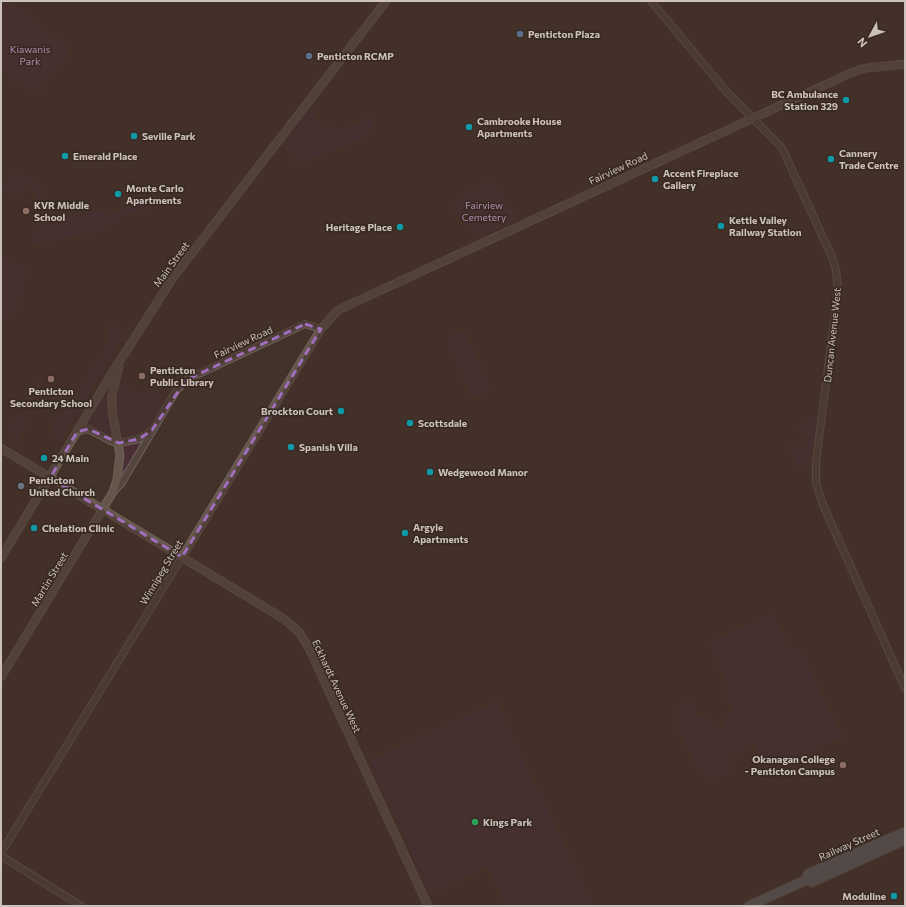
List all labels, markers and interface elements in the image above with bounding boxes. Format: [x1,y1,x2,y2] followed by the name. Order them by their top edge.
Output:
[850,16,890,56] north arrow
[528,28,600,40] place label: Penticton Plaza
[515,29,525,39] marker: Penticton Plaza
[854,35,870,50] text: N
[10,43,51,67] park label: Kiawanis Park
[317,50,394,62] place label: Penticton RCMP
[304,51,314,61] marker: Penticton RCMP
[771,88,838,112] place label: BC Ambulance Station 329
[841,95,851,105] marker: BC Ambulance Station 329
[477,115,561,139] place label: Cambrooke House Apartments
[464,122,474,132] marker: Cambrooke House Apartments
[142,130,196,142] place label: Seville Park
[129,131,139,141] marker: Seville Park
[839,147,899,171] place label: Cannery Trade Centre
[587,149,649,187] street label: Fairview Road
[73,150,137,162] place label: Emerald Place
[60,151,70,161] marker: Emerald Place
[826,154,836,164] marker: Cannery Trade Centre
[663,167,739,191] place label: Accent Fireplace Gallery
[650,174,660,184] marker: Accent Fireplace Gallery
[126,182,184,206] place label: Monte Carlo Apartments
[113,189,123,199] marker: Monte Carlo Apartments
[34,199,89,223] place label: KVR Middle School
[462,199,506,223] park label: Fairview Cemetery
[21,206,31,216] marker: KVR Middle School
[729,214,802,238] place label: Kettle Valley Railway Station
[326,221,392,233] place label: Heritage Place
[716,221,726,231] marker: Kettle Valley Railway Station
[395,222,405,232] marker: Heritage Place
[151,239,191,289] street label: Main Street
[821,287,843,383] street label: Duncan Avenue West
[212,323,274,361] street label: Fairview Road
[150,364,214,388] place label: Penticton Public Library
[137,371,147,381] marker: Penticton Public Library
[46,374,56,384] marker: Penticton Secondary School
[10,385,92,409] place label: Penticton Secondary School
[261,405,333,417] place label: Brockton Court
[336,406,346,416] marker: Brockton Court
[418,417,467,429] place label: Scottsdale
[405,418,415,428] marker: Scottsdale
[299,441,358,453] place label: Spanish Villa
[286,442,296,452] marker: Spanish Villa
[52,452,89,464] place label: 24 Main
[39,453,49,463] marker: 24 Main
[438,466,528,478] place label: Wedgewood Manor
[425,467,435,477] marker: Wedgewood Manor
[29,474,95,498] place label: Penticton United Church
[16,481,26,491] marker: Penticton United Church
[413,521,469,545] place label: Argyle Apartments
[42,522,114,534] place label: Chelation Clinic
[29,523,39,533] marker: Chelation Clinic
[400,528,410,538] marker: Argyle Apartments
[137,537,185,607] street label: Winnipeg Street
[28,550,70,608] street label: Martin Street
[310,637,364,735] street label: Eckhardt Avenue West
[745,753,835,777] place label: Okanagan College - Penticton Campus
[838,760,848,770] marker: Okanagan College - Penticton Campus
[483,816,533,828] place label: Kings Park
[470,817,480,827] marker: Kings Park
[817,825,881,863] street label: Railway Street
[842,890,886,902] place label: Moduline
[889,891,899,901] marker: Moduline

